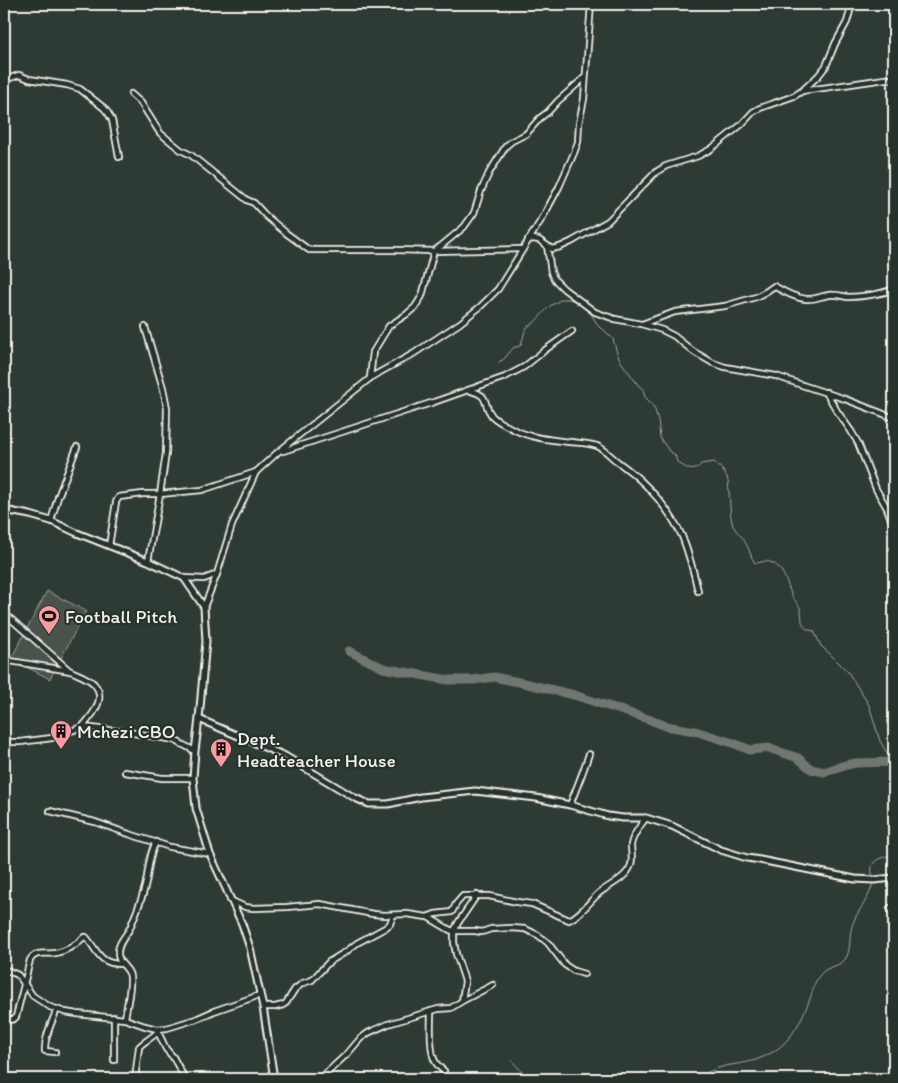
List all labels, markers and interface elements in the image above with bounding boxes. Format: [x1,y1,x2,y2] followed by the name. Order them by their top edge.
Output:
[37,604,61,635] sports icon: Football Pitch
[65,605,178,628] place label: Football Pitch
[49,719,73,750] building icon: Mchezi CBO
[77,720,176,743] place label: Mchezi CBO
[237,727,396,772] place label: Dept. Headteacher House
[209,737,233,768] building icon: Dept. Headteacher House

